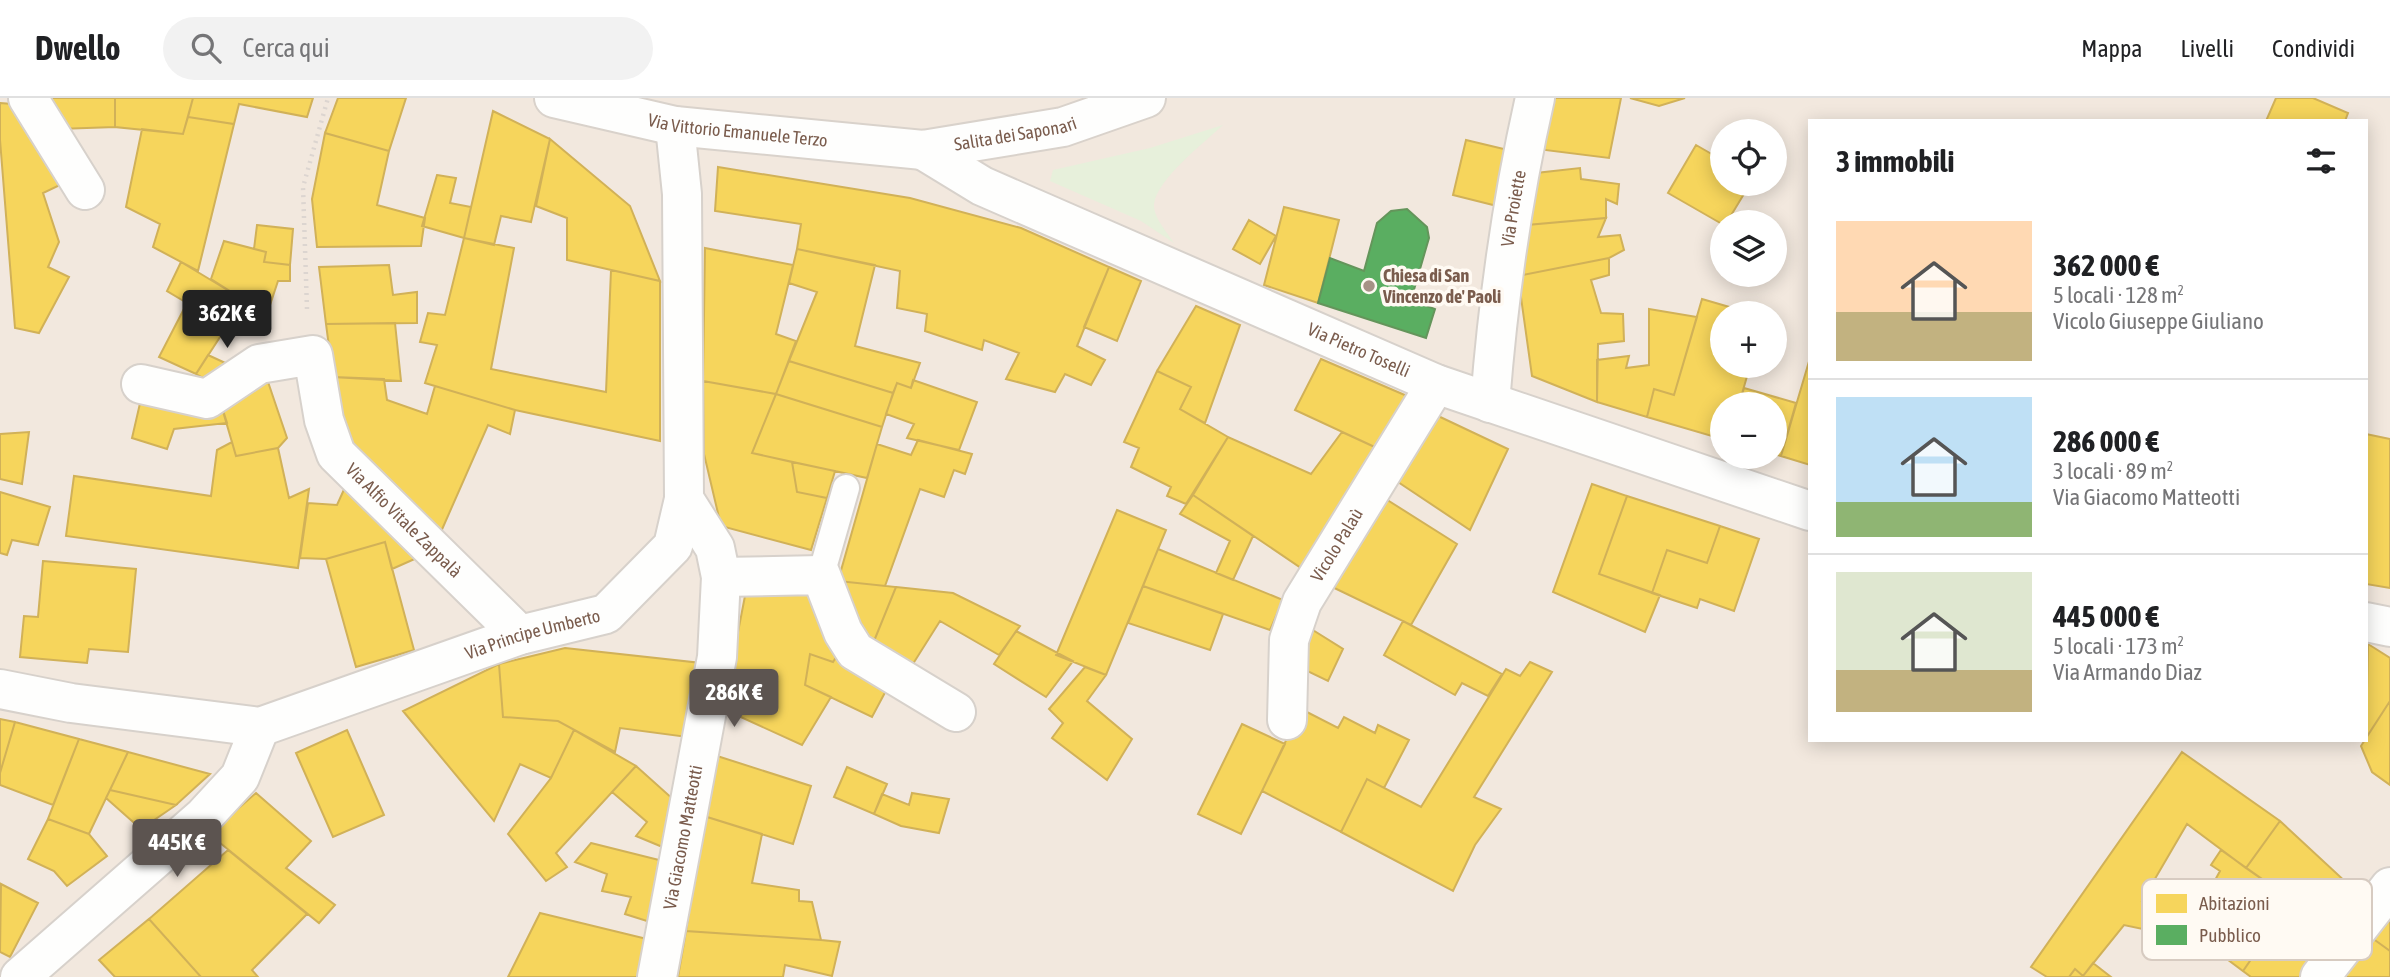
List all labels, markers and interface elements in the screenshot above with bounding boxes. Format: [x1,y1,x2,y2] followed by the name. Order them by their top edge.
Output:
[163,17,653,80] search box
[35,29,121,67] text: Dwello
[187,29,225,67] icon: search
[243,33,330,63] text: Cerca qui
[2081,35,2142,62] text: Mappa
[2180,35,2234,62] text: Livelli
[2272,35,2355,62] text: Condividi
[646,109,829,151] street label: Via Vittorio Emanuele Terzo
[953,112,1079,155] street label: Salita dei Saponari
[1710,119,1787,469] map controls
[1710,119,1787,196] button: locate
[2302,142,2340,180] icon: filters
[1836,144,1954,178] text: 3 immobili
[1496,168,1530,248] street label: Via Proiette
[1710,210,1787,287] button: layers
[2053,248,2159,282] text: 362 000 €
[1892,249,1976,333] icon: home
[1382,265,1501,307] place label: Chiesa di San Vincenzo de' Paoli
[1361,278,1377,294] marker: Chiesa di San Vincenzo de' Paoli
[2053,282,2184,308] text: 5 locali · 128 m²
[170,290,284,350] pin: 362K €
[198,300,256,326] text: 362K €
[1710,301,1787,378] button: +
[2053,308,2264,334] text: Vicolo Giuseppe Giuliano
[1304,318,1413,381] street label: Via Pietro Toselli
[1710,392,1787,469] button: −
[2053,424,2159,458] text: 286 000 €
[1892,425,1976,509] icon: home
[2053,458,2173,484] text: 3 locali · 89 m²
[342,459,466,582] street label: Via Alfio Vitale Zappalà
[2053,484,2240,510] text: Via Giacomo Matteotti
[1306,504,1367,585] street label: Vicolo Palaù
[2053,599,2159,633] text: 445 000 €
[1892,600,1976,684] icon: home
[462,605,602,664] street label: Via Principe Umberto
[2053,633,2184,659] text: 5 locali · 173 m²
[2053,659,2202,685] text: Via Armando Diaz
[677,670,791,729] pin: 286K €
[705,679,763,705] text: 286K €
[659,763,707,911] street label: Via Giacomo Matteotti
[120,820,234,879] pin: 445K €
[148,829,206,855] text: 445K €
[2142,879,2372,960] legend
[2199,892,2270,914] text: Abitazioni
[2199,924,2261,946] text: Pubblico

